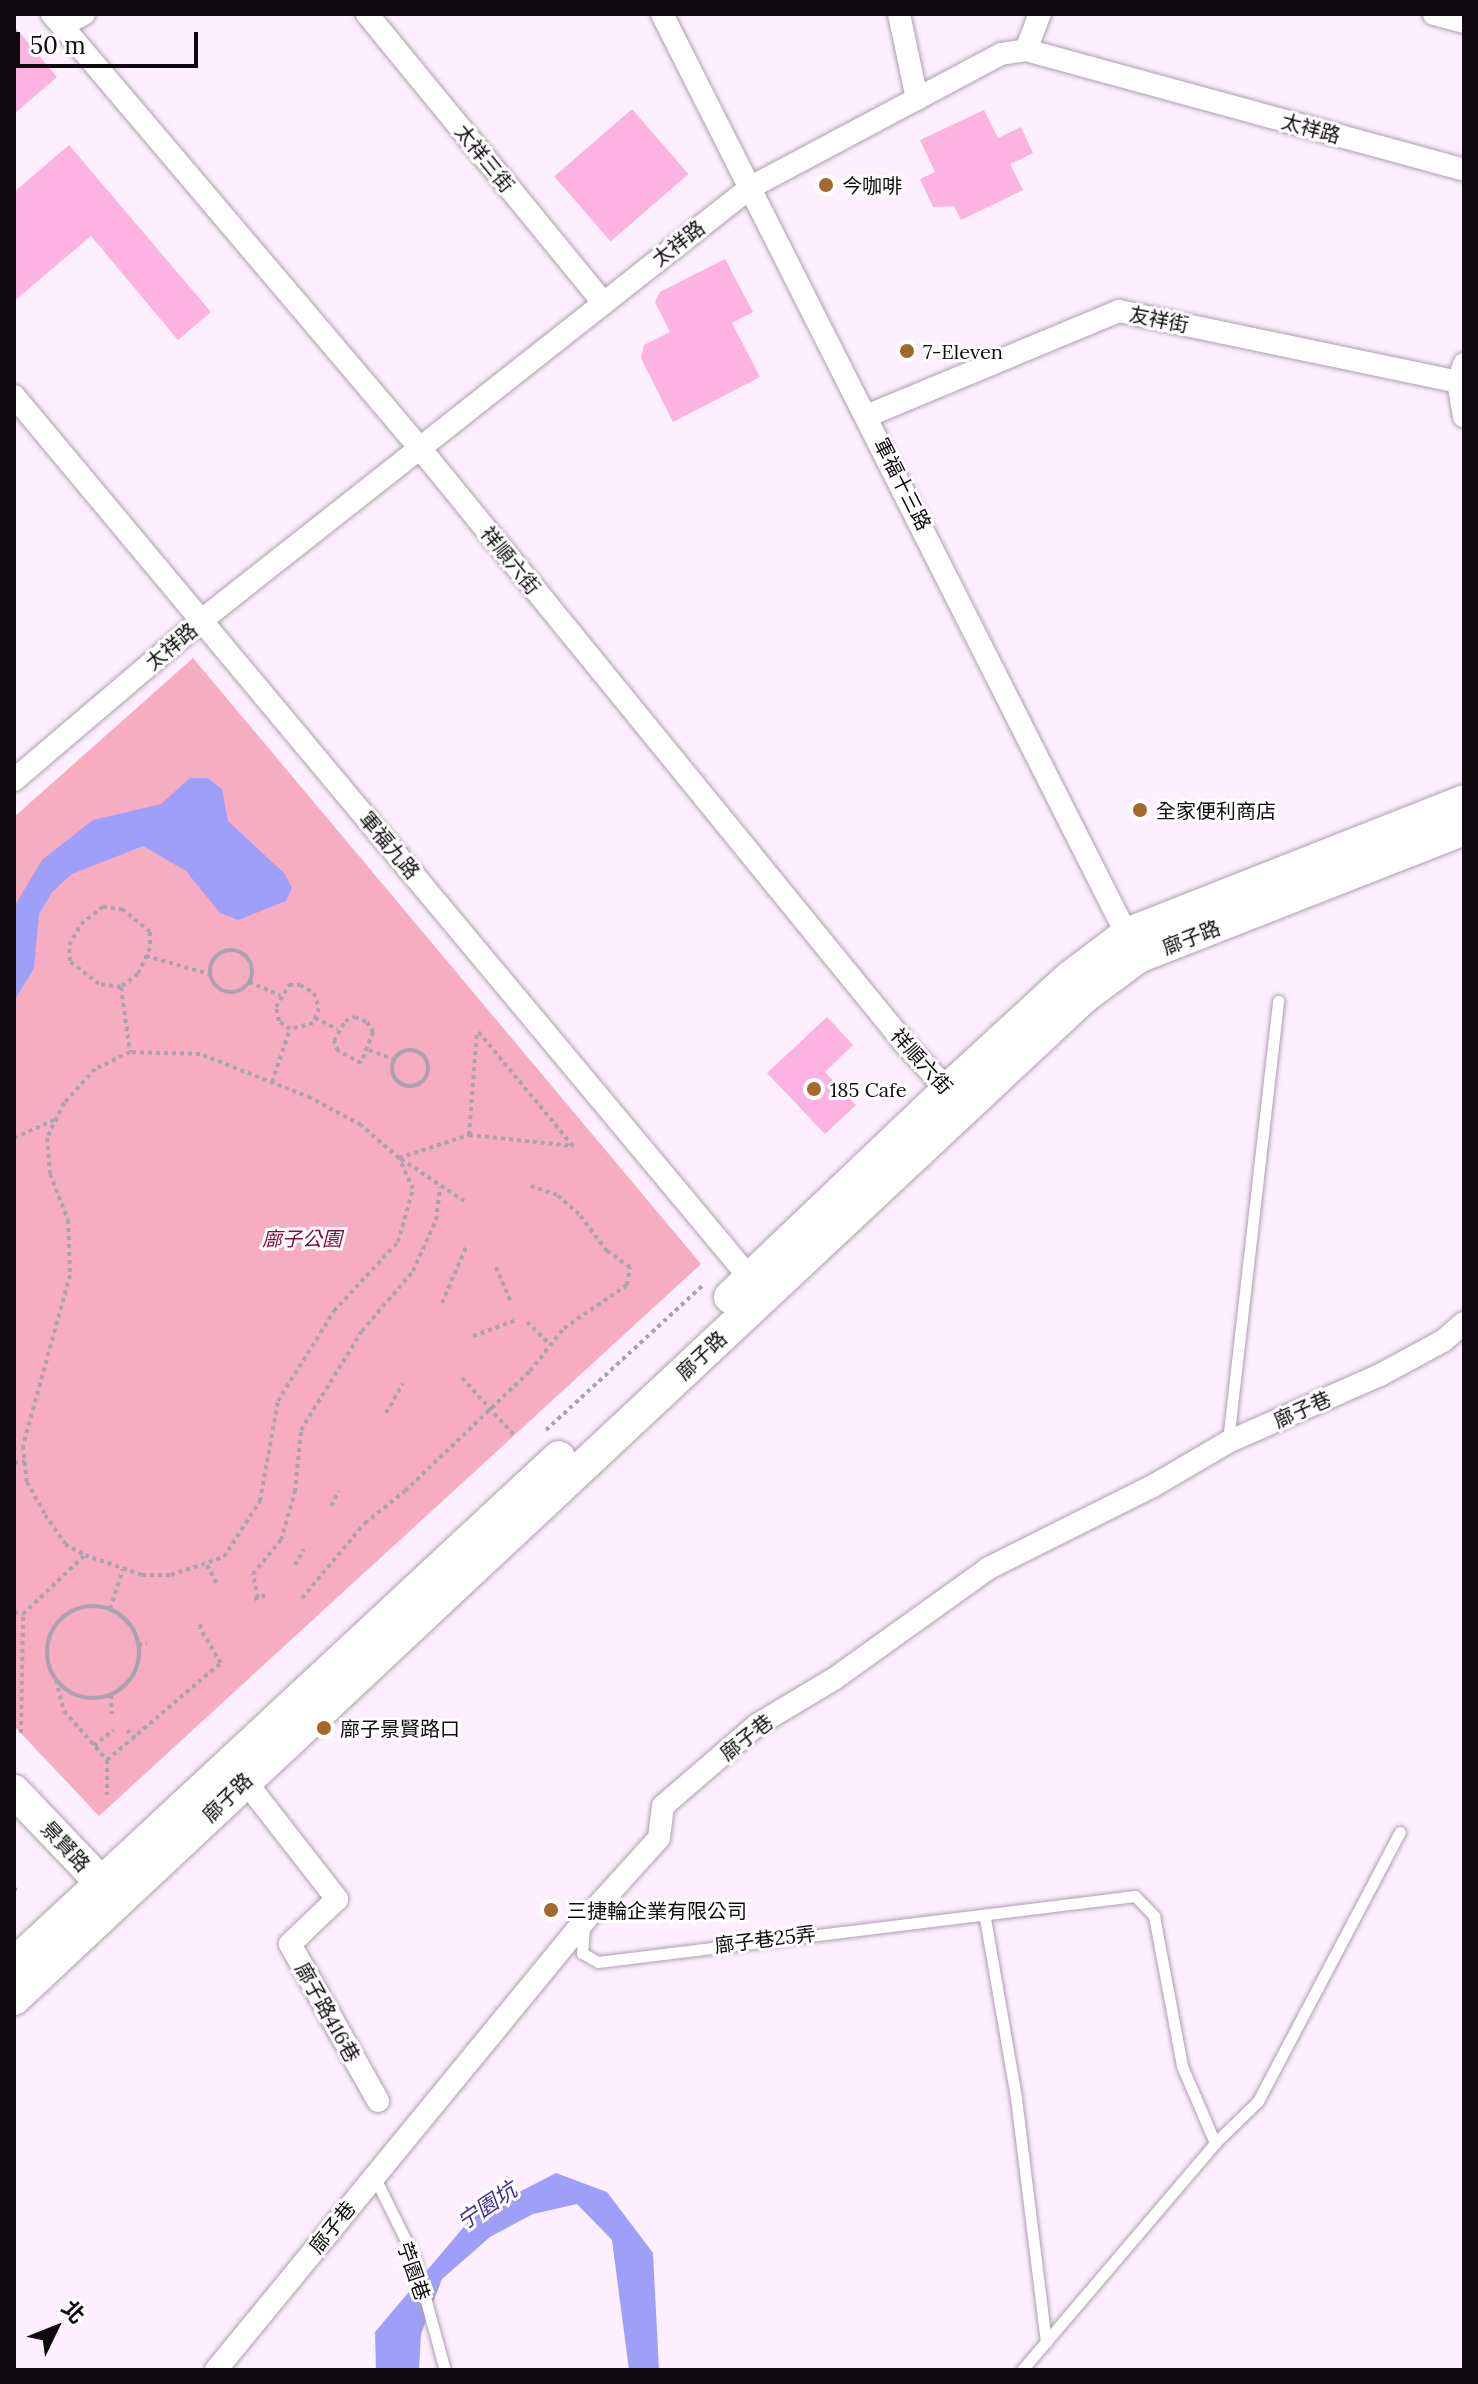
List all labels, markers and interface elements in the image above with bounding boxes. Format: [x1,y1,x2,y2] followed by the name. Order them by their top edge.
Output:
[20,16,202,66] scale bar
[30,30,86,61] text: 50 m
[1279,109,1343,147] street label: 太祥路
[451,119,519,197] street label: 太祥三街
[842,173,902,197] place label: 今咖啡
[817,176,835,194] marker: 今咖啡
[647,215,709,271] street label: 太祥路
[1127,301,1191,337] street label: 友祥街
[923,339,1003,363] place label: 7-Eleven
[898,342,916,360] marker: 7-Eleven
[870,434,936,534] street label: 軍福十三路
[477,521,545,599] street label: 祥順六街
[140,618,202,674] street label: 太祥路
[1156,798,1276,822] place label: 全家便利商店
[1131,801,1149,819] marker: 全家便利商店
[355,807,425,883] street label: 軍福九路
[1159,915,1223,959] street label: 廍子路
[886,1023,958,1099] street label: 祥順六街
[830,1077,906,1101] place label: 185 Cafe
[805,1080,823,1098] marker: 185 Cafe
[262,1226,342,1250] park label: 廍子公園
[671,1326,731,1384] street label: 廍子路
[1270,1386,1334,1432] street label: 廍子巷
[715,1709,777,1765] street label: 廍子巷
[340,1716,460,1740] place label: 廍子景賢路口
[315,1719,333,1737] marker: 廍子景賢路口
[197,1768,257,1826] street label: 廍子路
[37,1816,95,1876] street label: 景賢路
[567,1898,747,1922] place label: 三捷輪企業有限公司
[542,1901,560,1919] marker: 三捷輪企業有限公司
[713,1921,817,1957] street label: 廍子巷25弄
[291,1958,365,2066] street label: 廍子路416巷
[452,2177,522,2235] water label: 宁園坑
[304,2196,360,2258] street label: 廍子巷
[393,2239,435,2303] street label: 苧園巷
[16,2288,96,2368] north arrow
[56,2294,91,2329] text: 北

